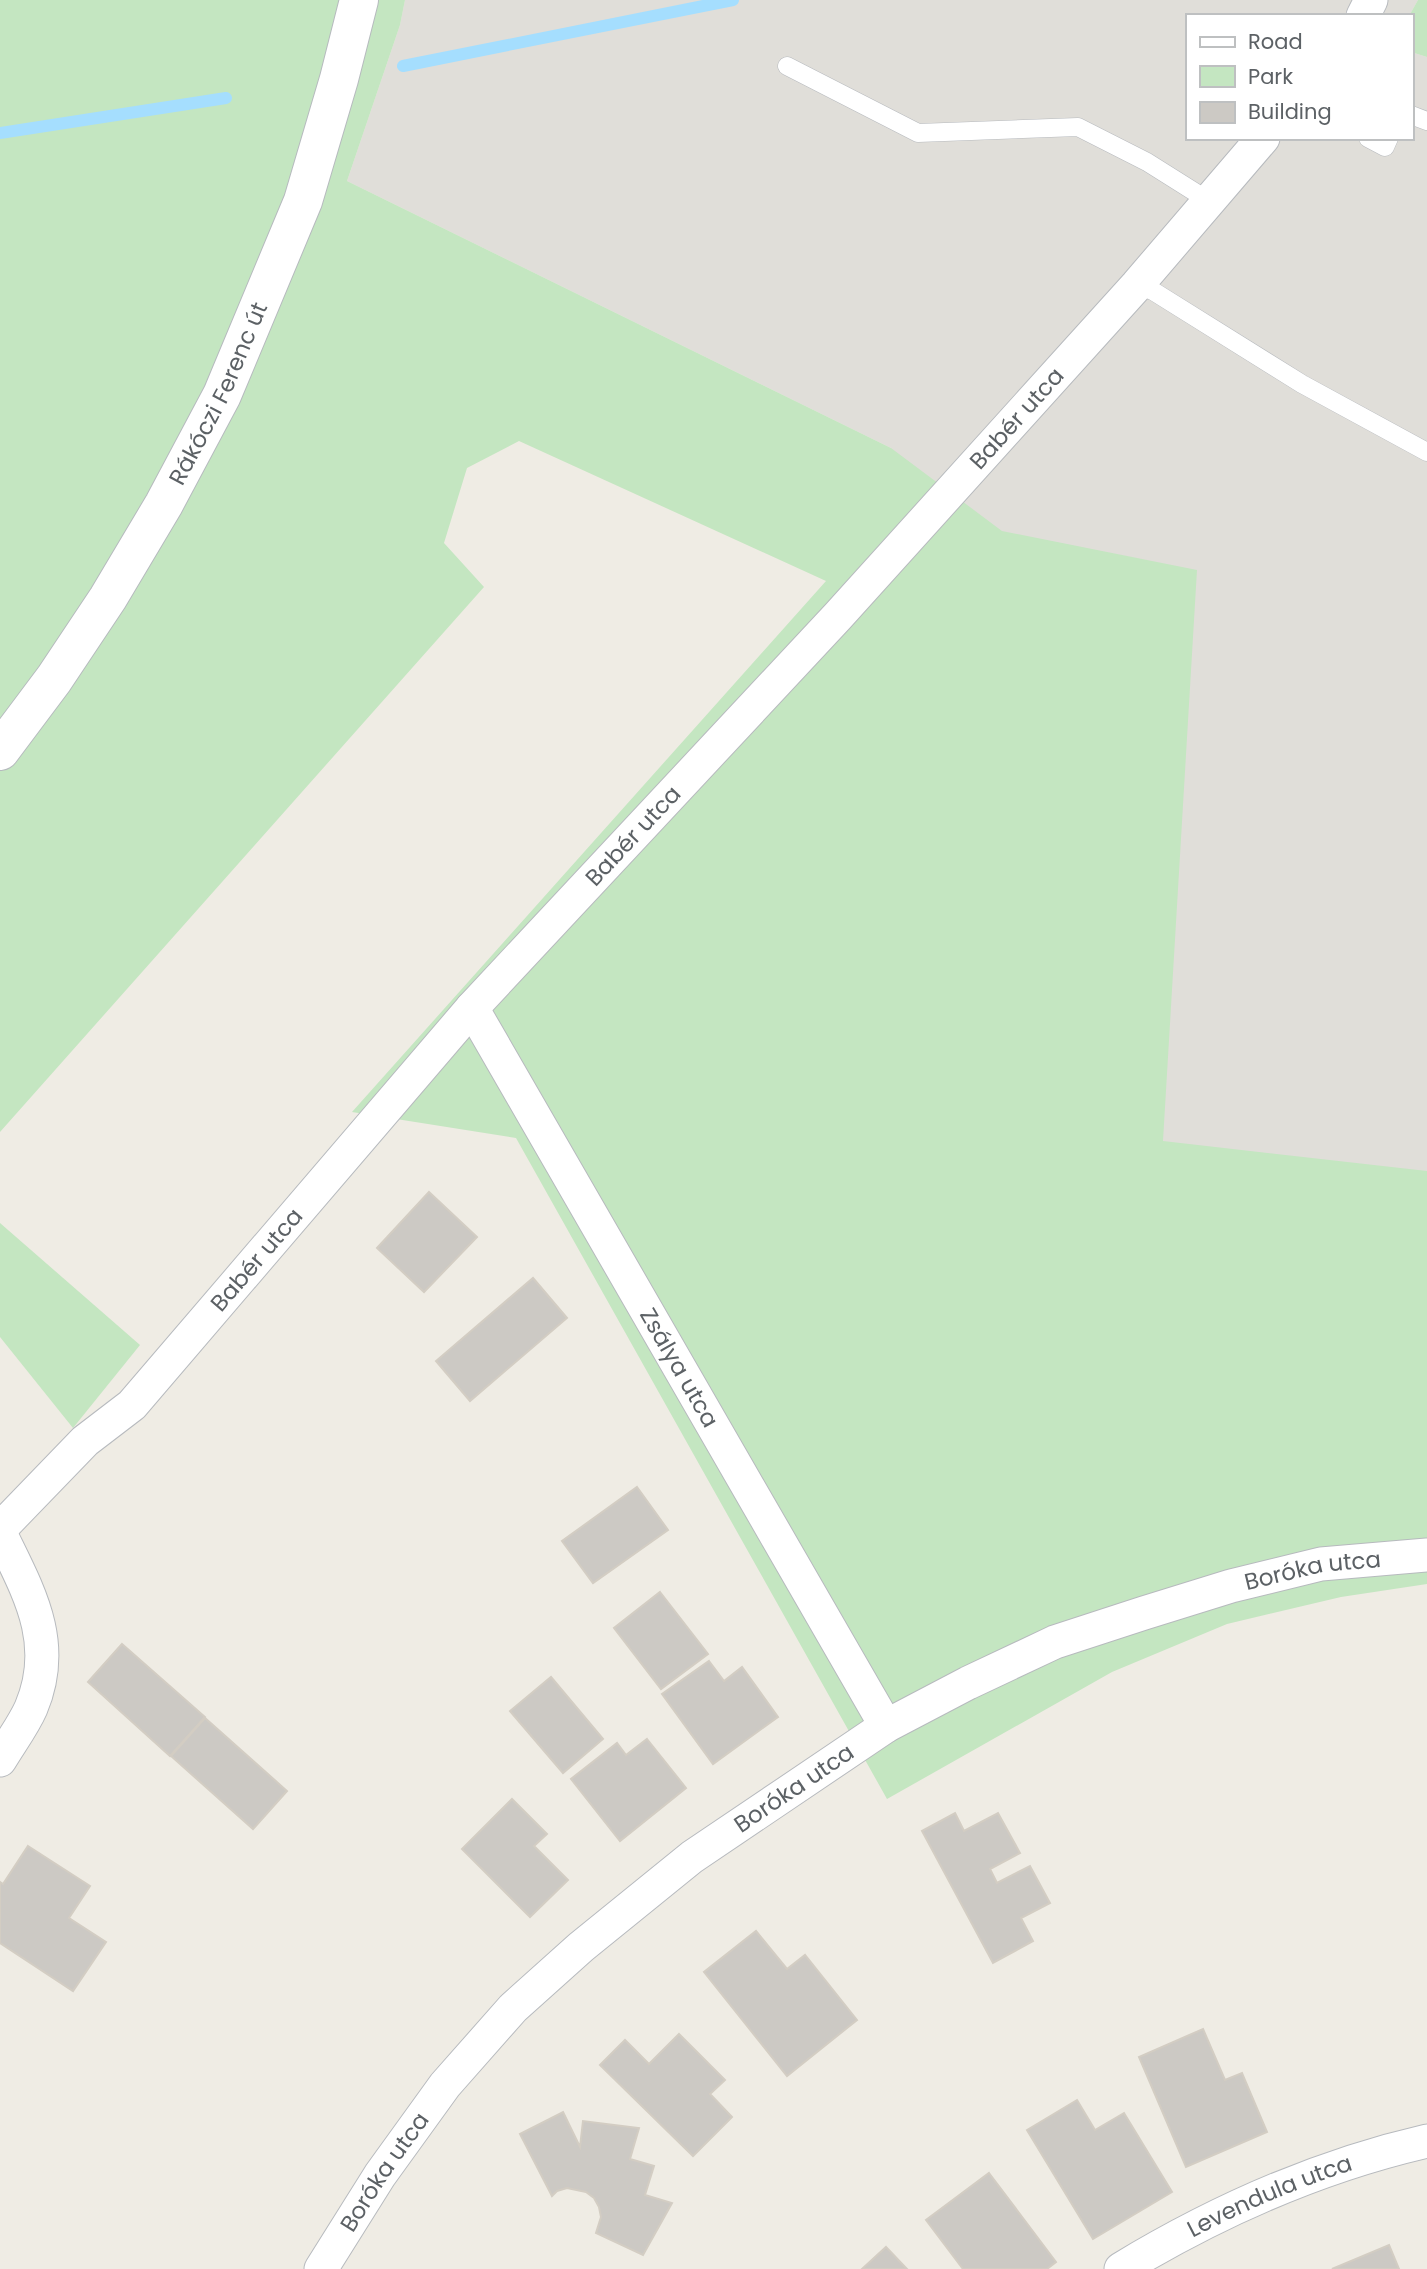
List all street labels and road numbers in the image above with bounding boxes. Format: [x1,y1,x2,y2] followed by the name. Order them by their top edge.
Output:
[161,297,275,491] street label: Rákóczi Ferenc út
[962,360,1071,476] street label: Babér utca
[578,778,688,893] street label: Babér utca
[203,1201,310,1318] street label: Babér utca
[632,1302,726,1433] street label: Zsálya utca
[1241,1543,1382,1598] street label: Boróka utca
[728,1736,860,1840] street label: Boróka utca
[332,2105,436,2238] street label: Boróka utca
[1181,2147,1356,2245] street label: Levendula utca

